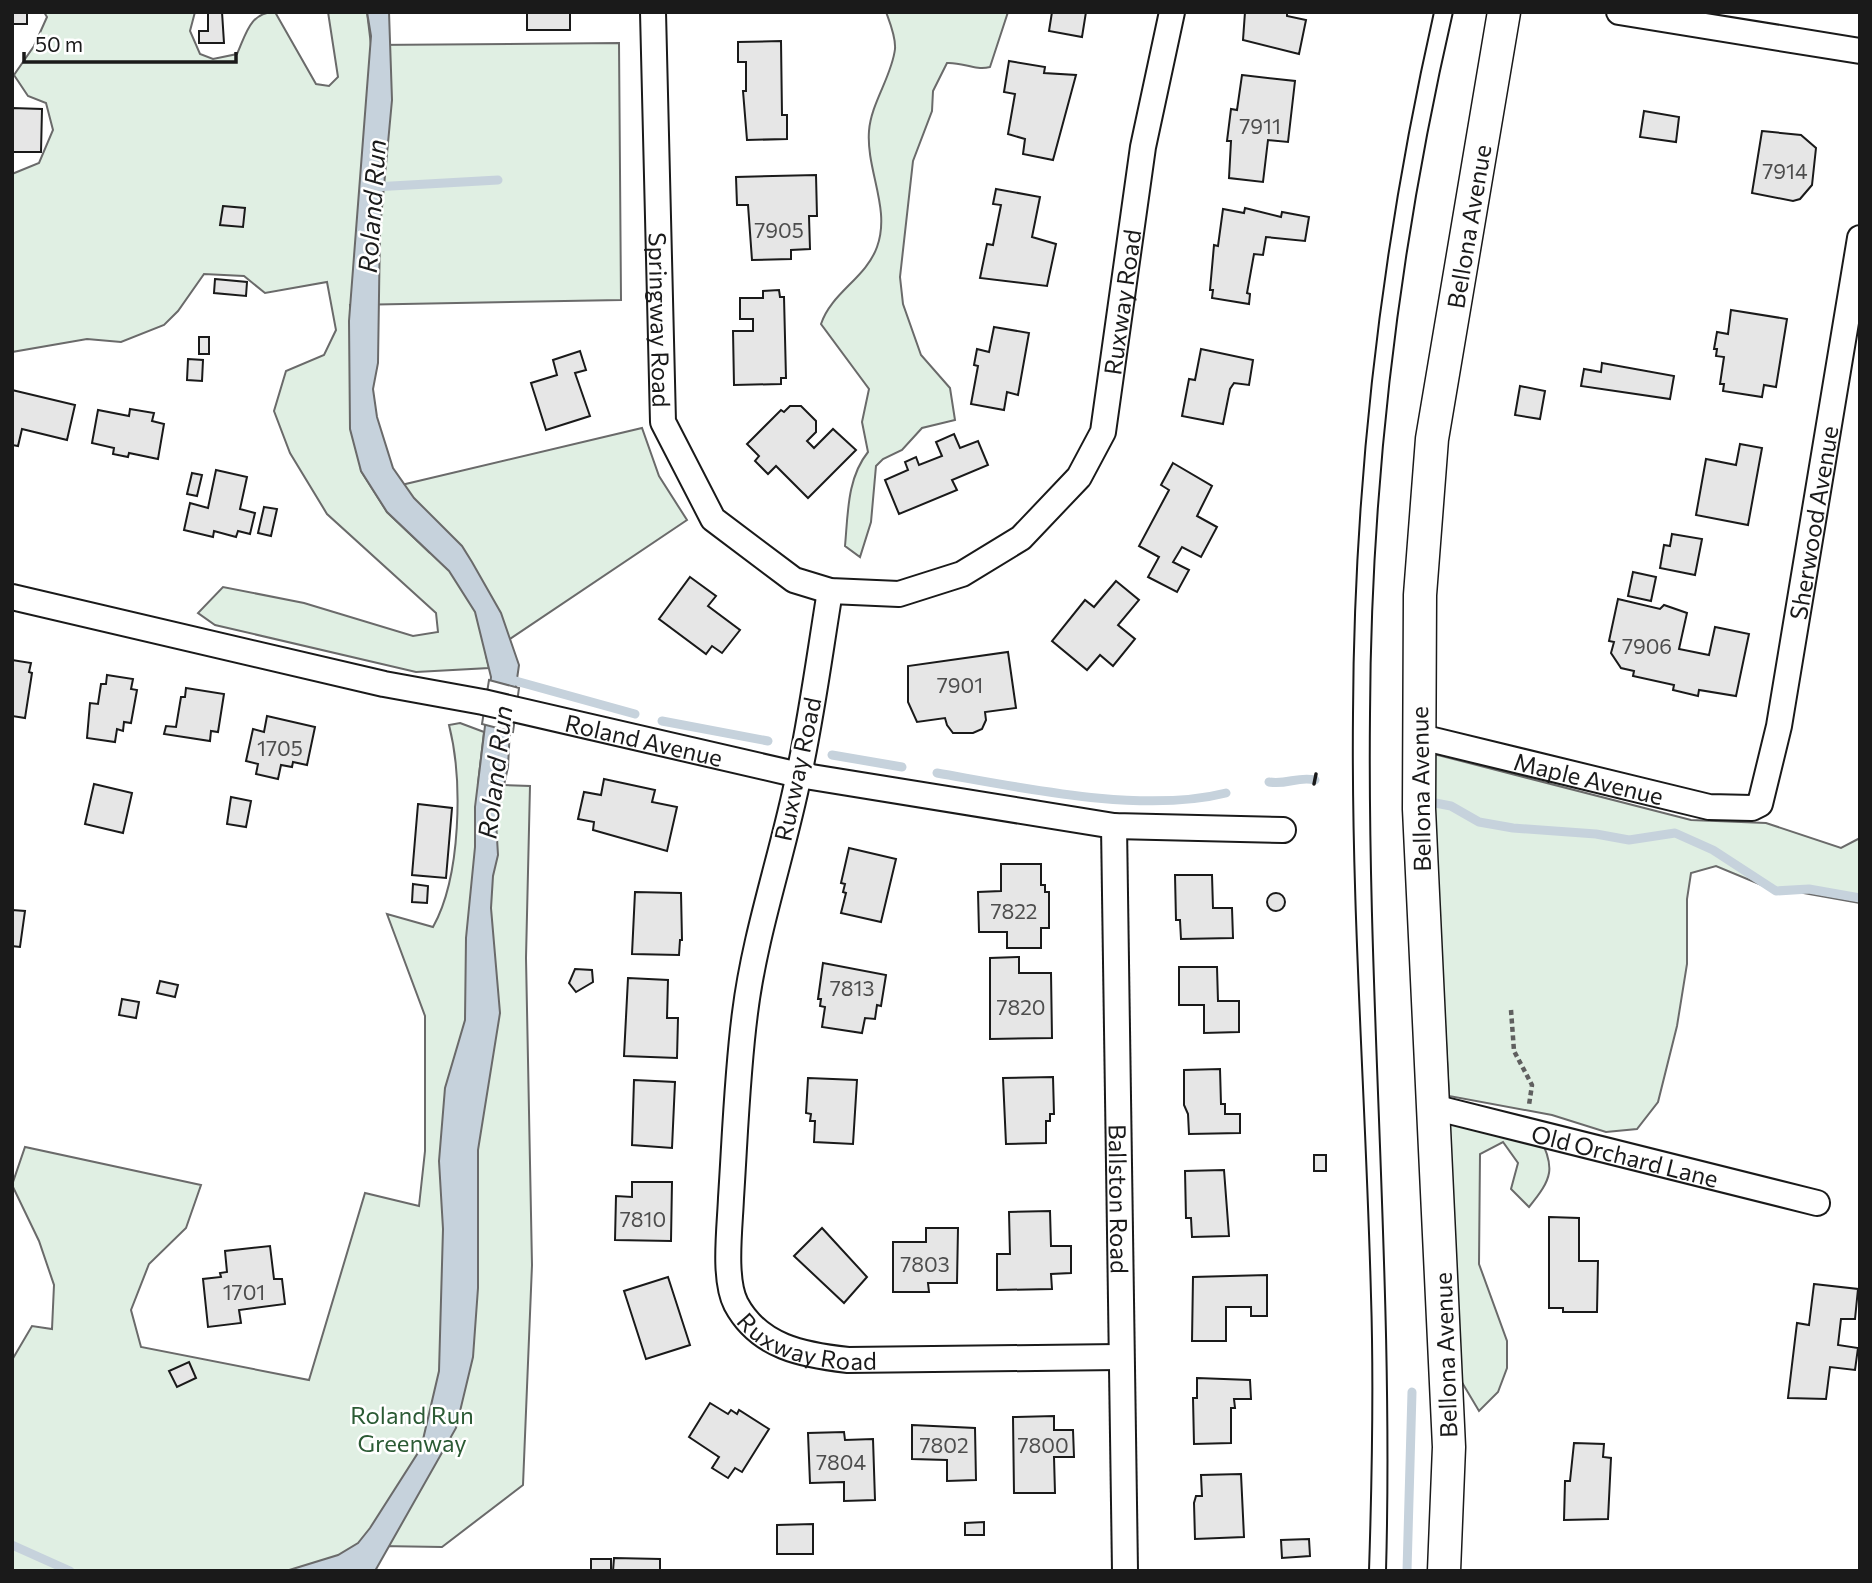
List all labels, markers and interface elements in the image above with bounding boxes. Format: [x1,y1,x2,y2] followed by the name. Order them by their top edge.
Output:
[24,21,236,65] scale bar
[35,31,83,56] text: 50 m
[1239,113,1281,138] house number: 7911
[351,138,391,274] water label: Roland Run
[1440,142,1496,310] street label: Bellona Avenue
[1762,158,1808,183] house number: 7914
[754,217,804,242] house number: 7905
[1097,227,1146,377] street label: Ruxway Road
[644,232,677,408] street label: Springway Road
[1782,423,1843,622] street label: Sherwood Avenue
[1622,633,1672,658] house number: 7906
[937,672,983,697] house number: 7901
[768,694,826,844] street label: Ruxway Road
[470,704,518,840] water label: Roland Run
[1404,706,1436,872] street label: Bellona Avenue
[563,707,726,771] street label: Roland Avenue
[257,735,303,760] house number: 1705
[1511,746,1667,810] street label: Maple Avenue
[990,898,1038,923] house number: 7822
[830,975,874,1000] house number: 7813
[996,994,1046,1019] house number: 7820
[1529,1118,1722,1192] street label: Old Orchard Lane
[1104,1124,1135,1274] street label: Ballston Road
[620,1206,666,1231] house number: 7810
[900,1251,950,1276] house number: 7803
[1428,1272,1462,1438] street label: Bellona Avenue
[223,1279,265,1304] house number: 1701
[732,1306,877,1375] street label: Ruxway Road
[350,1400,474,1457] park label: Roland Run Greenway
[919,1432,969,1457] house number: 7802
[1017,1432,1069,1457] house number: 7800
[816,1449,866,1474] house number: 7804

